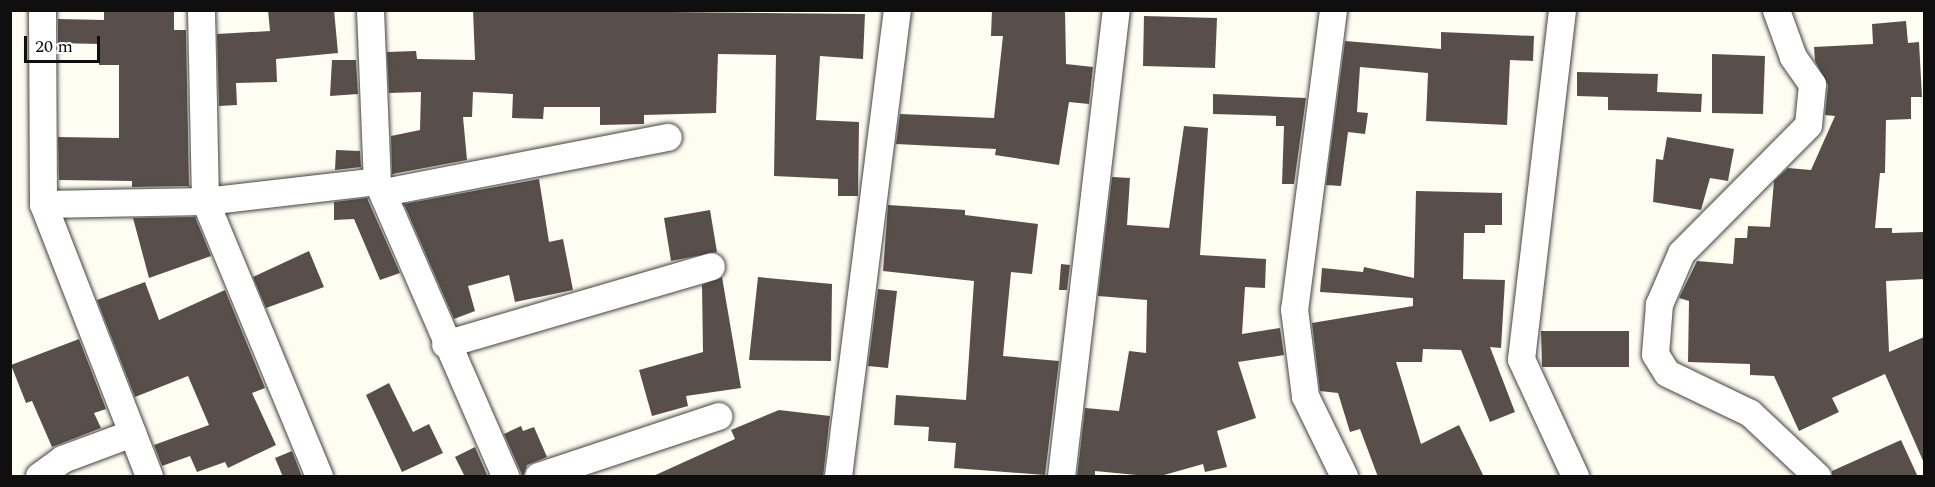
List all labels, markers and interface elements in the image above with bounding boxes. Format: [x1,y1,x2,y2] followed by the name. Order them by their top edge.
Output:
[27,24,104,62] scale bar
[35,33,73,60] text: 20 m

